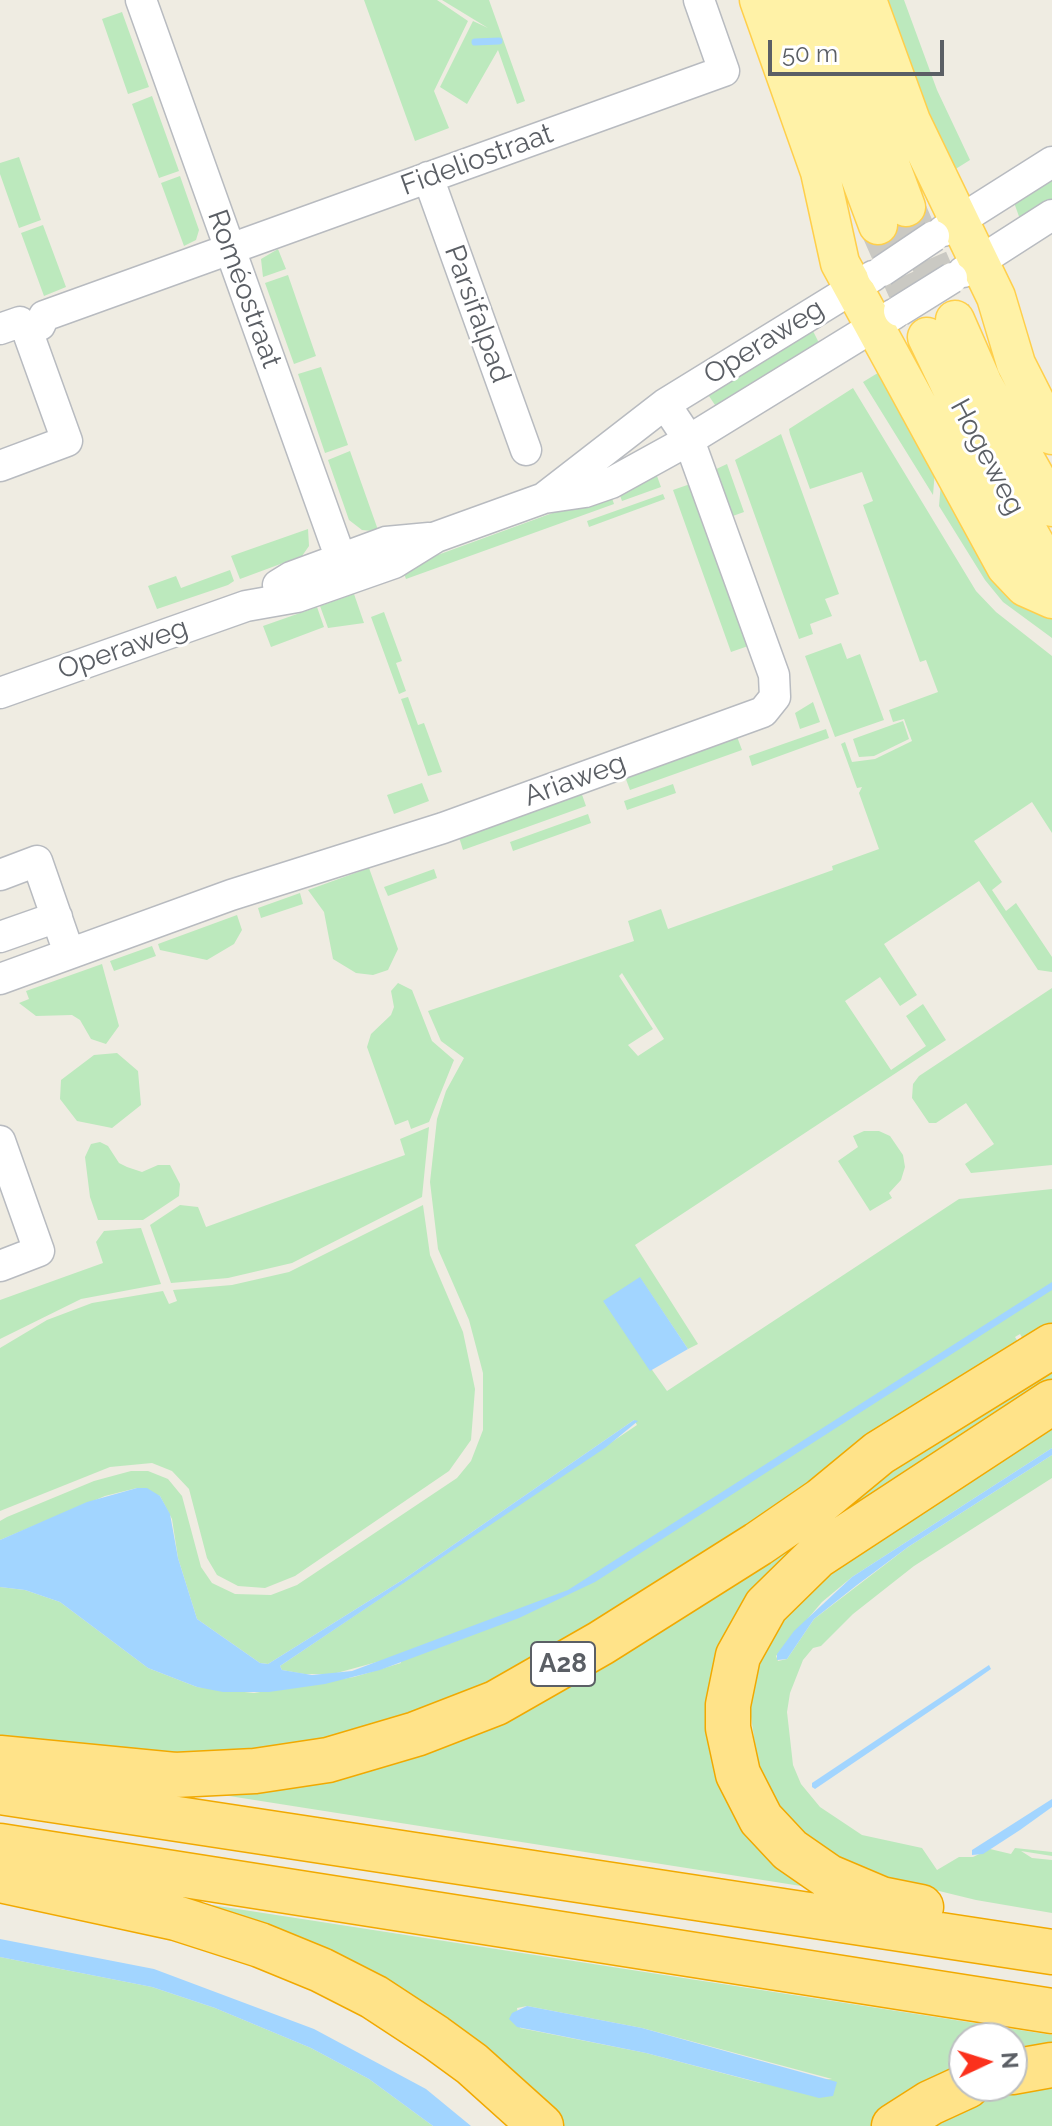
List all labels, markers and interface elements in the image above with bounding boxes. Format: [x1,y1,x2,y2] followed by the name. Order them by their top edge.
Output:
[772,24,948,74] scale bar
[782,39,838,68] text: 50 m
[396,117,558,203] street label: Fideliostraat
[200,205,288,373] street label: Roméostraat
[437,241,517,387] street label: Parsifalpad
[698,292,830,392] street label: Operaweg
[942,393,1032,521] street label: Hogeweg
[54,611,192,687] street label: Operaweg
[520,746,630,814] street label: Ariaweg
[531,1642,595,1686] road number: A28
[948,2022,1028,2102] north arrow
[996,2051,1024,2070] text: N

